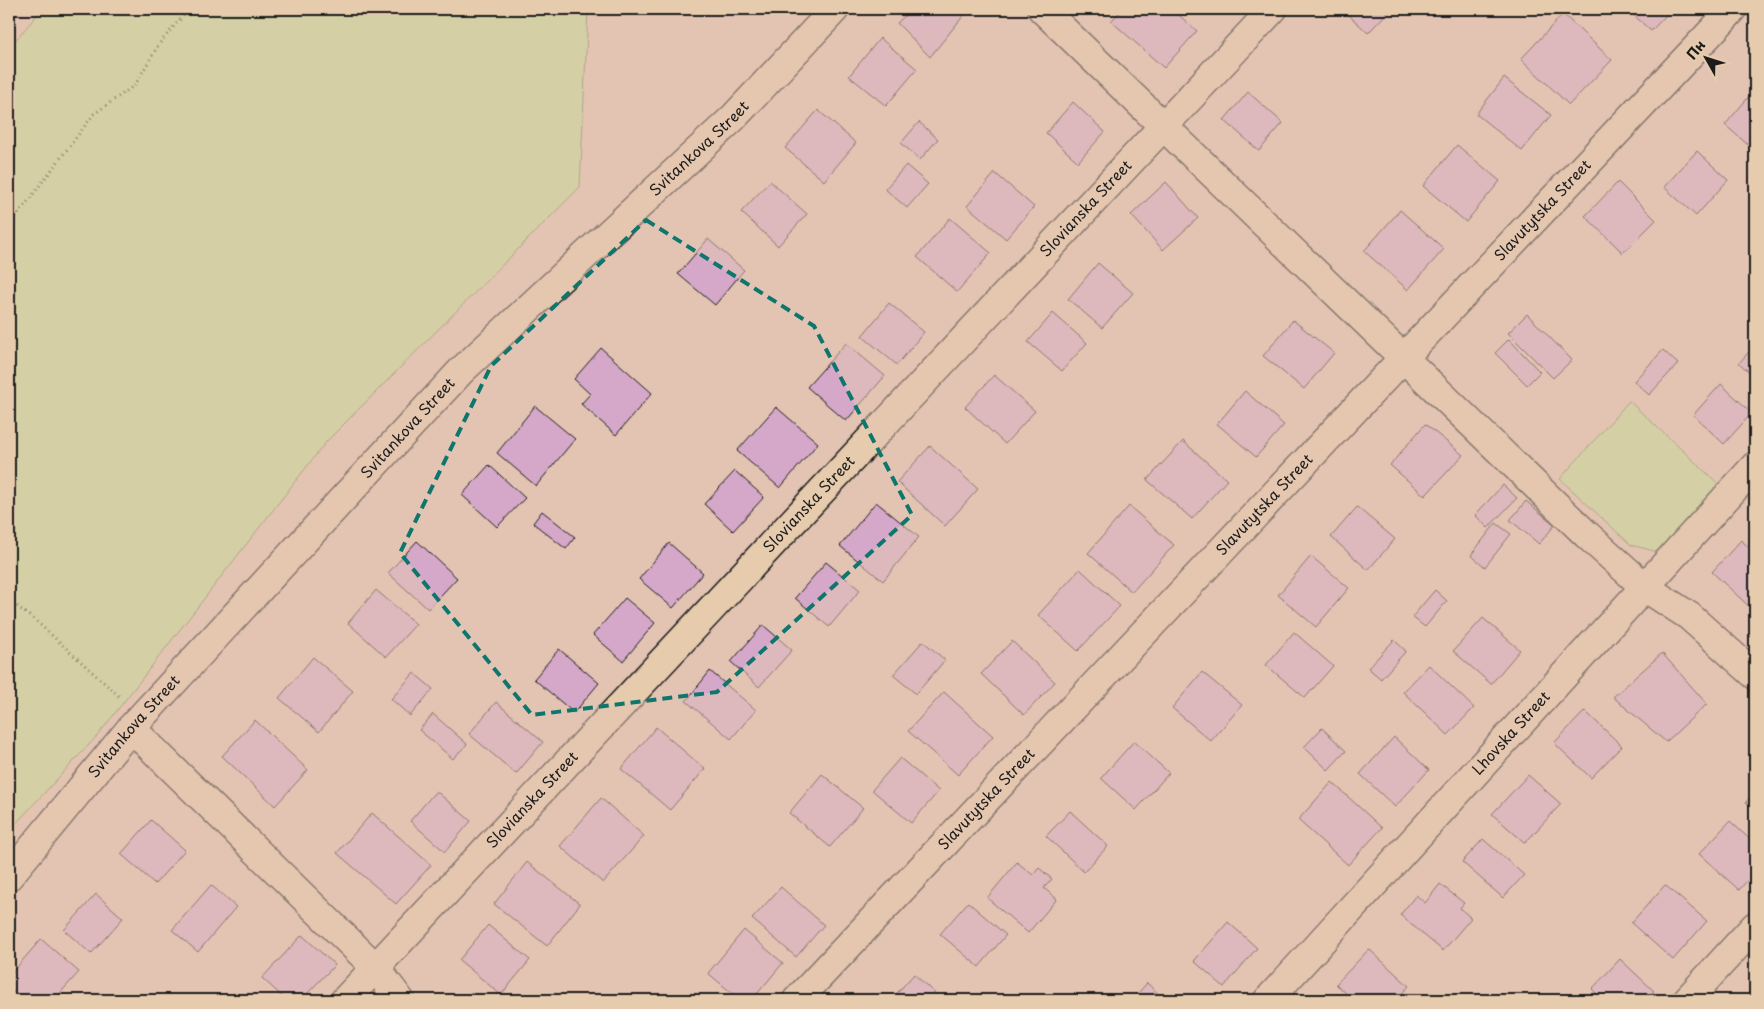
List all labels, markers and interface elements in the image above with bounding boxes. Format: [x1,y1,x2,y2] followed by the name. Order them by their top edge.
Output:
[1682,32,1732,82] north arrow
[1681,35,1710,64] text: Пн
[643,95,754,201] street label: Svitankova Street
[1488,153,1596,265] street label: Slavutytska Street
[1033,154,1136,261] street label: Slovianska Street
[354,372,460,483] street label: Svitankova Street
[1210,448,1318,560] street label: Slavutytska Street
[757,449,860,557] street label: Slovianska Street
[82,669,185,782] street label: Svitankova Street
[1466,685,1555,779] street label: Lhovska Street
[932,742,1039,854] street label: Slavutytska Street
[480,745,583,853] street label: Slovianska Street

